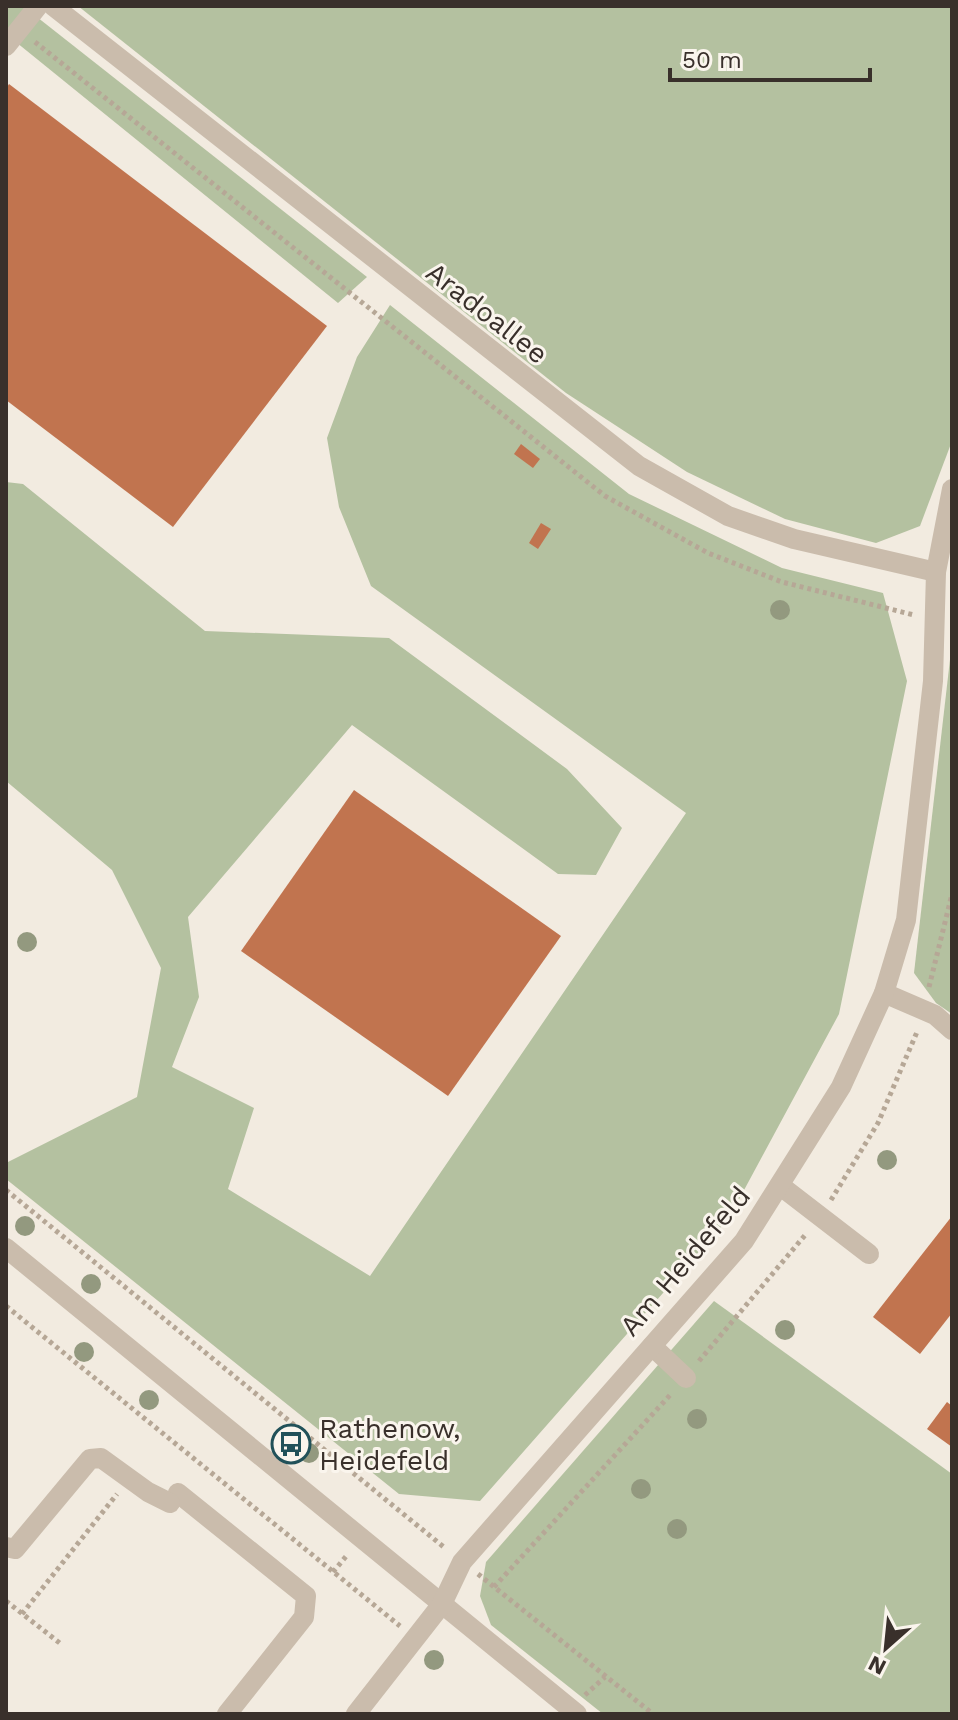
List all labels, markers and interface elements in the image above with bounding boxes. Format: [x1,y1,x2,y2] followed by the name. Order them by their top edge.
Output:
[670,32,870,82] scale bar
[682,46,742,74] text: 50 m
[420,255,554,371] street label: Aradoallee
[613,1179,757,1343] street label: Am Heidefeld
[319,1412,460,1477] place label: Rathenow, Heidefeld
[270,1423,312,1465] bus stop icon: Rathenow, Heidefeld
[846,1608,926,1688] north arrow
[864,1651,890,1680] text: N

